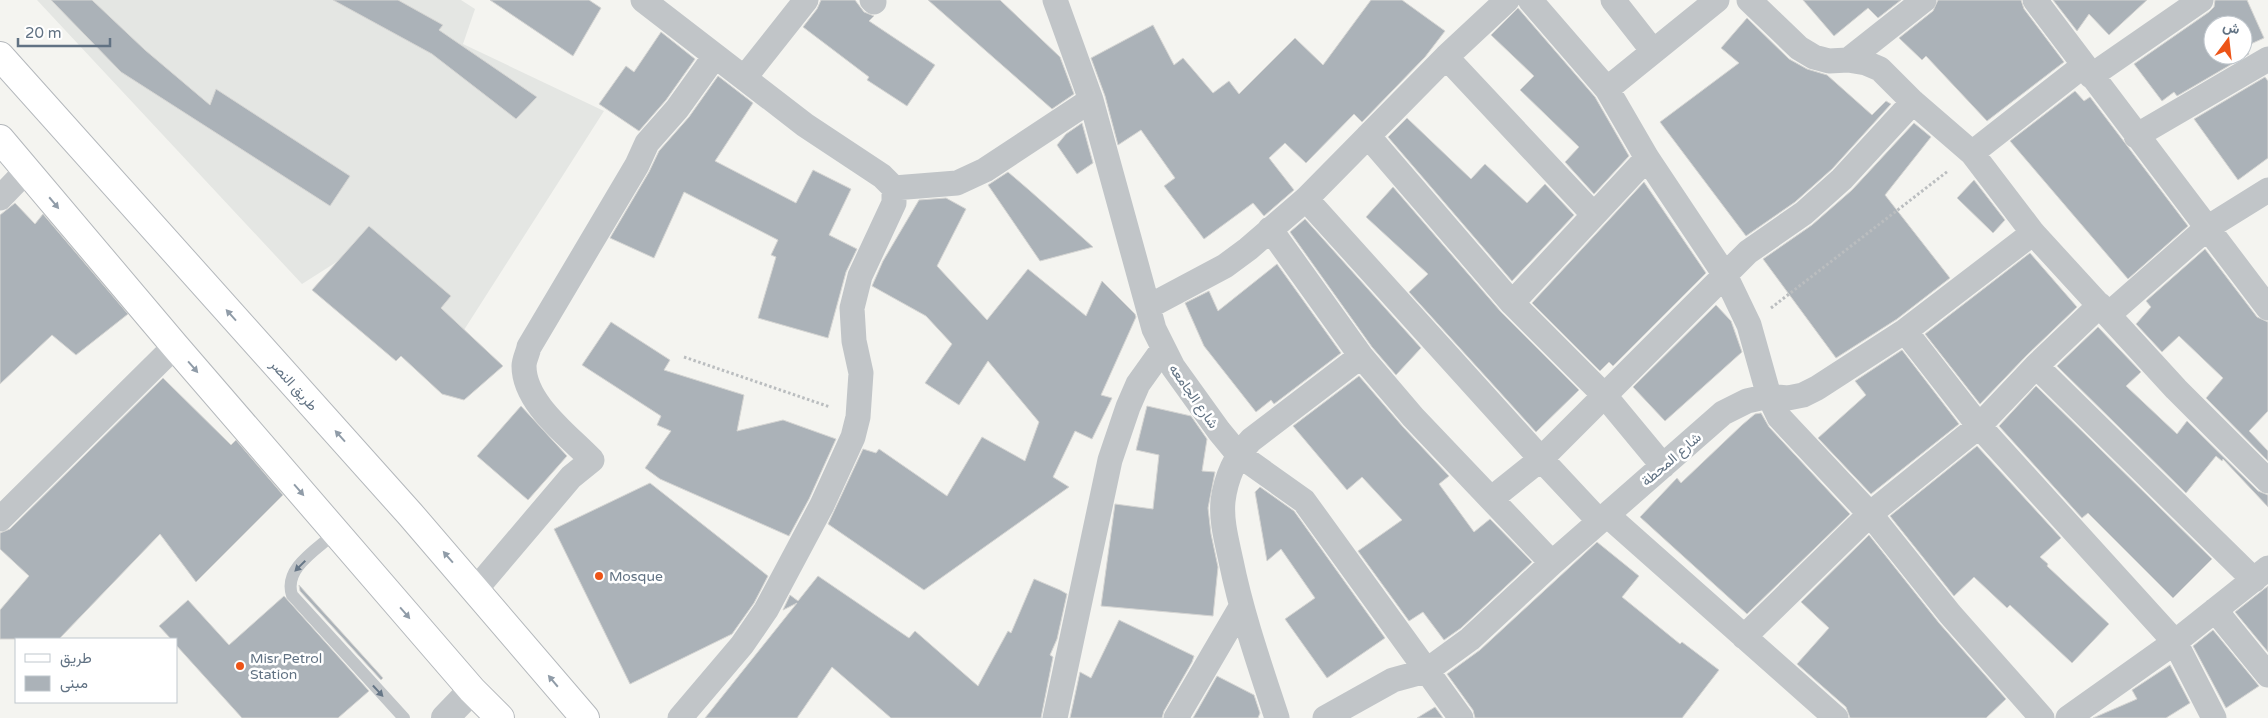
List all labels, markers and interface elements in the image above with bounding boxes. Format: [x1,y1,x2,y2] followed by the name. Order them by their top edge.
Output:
[18,15,110,47] scale bar
[2203,15,2253,65] north arrow
[2221,18,2242,38] text: ش
[25,24,62,42] text: 20 m
[49,196,60,209] one-way arrow
[225,309,237,321] one-way arrow
[266,356,321,414] street label: طريق النصر
[187,361,198,373] one-way arrow
[1163,361,1222,433] street label: شارع الجامعه
[1638,429,1706,491] street label: شارع المحطة
[334,430,346,442] one-way arrow
[293,484,305,496] one-way arrow
[442,552,454,564] one-way arrow
[294,559,306,571] one-way arrow
[609,568,663,585] place label: Mosque
[593,570,605,582] marker: Mosque
[400,606,411,619] one-way arrow
[15,638,178,703] legend
[60,649,92,668] text: طريق
[250,650,322,683] place label: Misr Petrol Station
[234,660,246,672] marker: Misr Petrol Station
[60,674,88,693] text: مبنى
[548,674,559,687] one-way arrow
[372,684,384,696] one-way arrow

